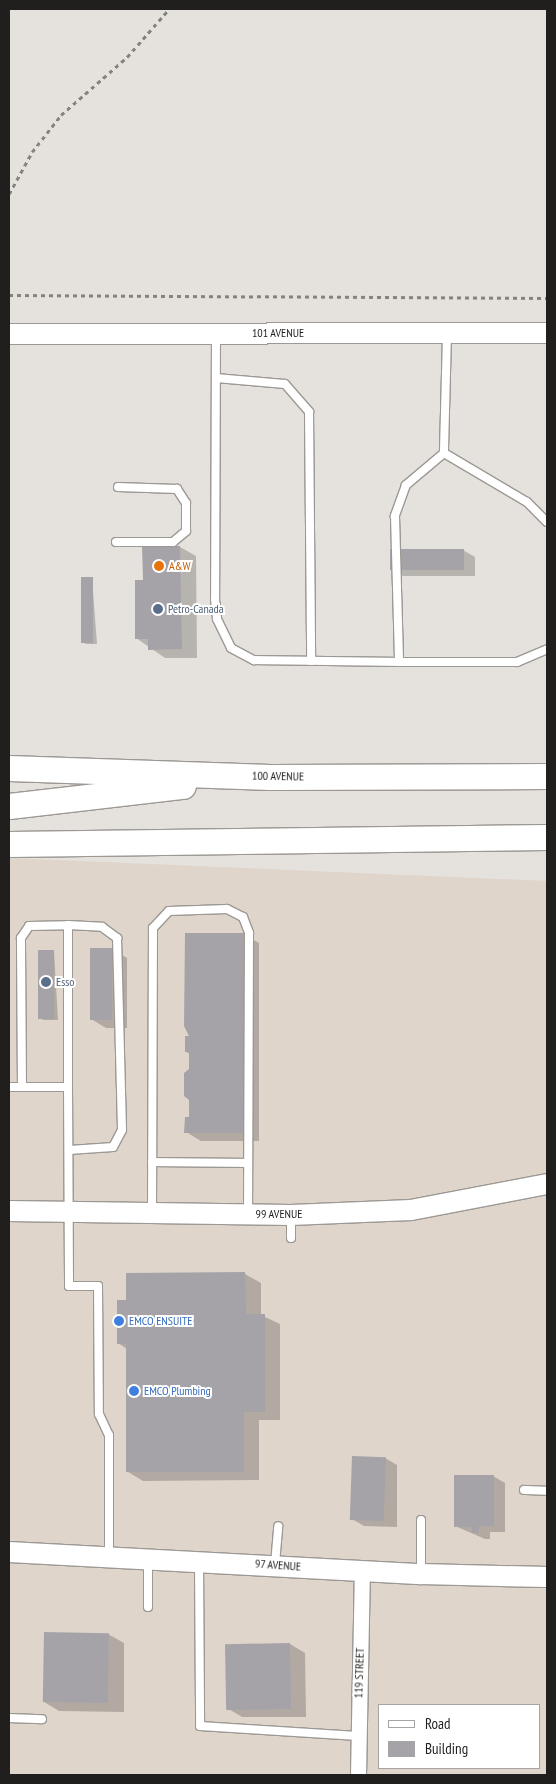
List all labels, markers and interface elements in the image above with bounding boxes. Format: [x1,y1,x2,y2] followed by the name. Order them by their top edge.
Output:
[252,326,304,340] street label: 101 AVENUE
[169,559,191,573] place label: A&W
[153,560,165,572] marker: A&W
[168,602,223,616] place label: Petro-Canada
[152,603,164,615] marker: Petro-Canada
[252,768,304,784] street label: 100 AVENUE
[56,975,74,989] place label: Esso
[40,976,52,988] marker: Esso
[255,1207,303,1221] street label: 99 AVENUE
[129,1314,192,1328] place label: EMCO ENSUITE
[113,1315,125,1327] marker: EMCO ENSUITE
[144,1384,211,1398] place label: EMCO Plumbing
[128,1385,140,1397] marker: EMCO Plumbing
[254,1556,302,1574] street label: 97 AVENUE
[351,1647,367,1699] street label: 119 STREET
[378,1704,541,1769] legend
[425,1714,451,1733] text: Road
[425,1739,468,1758] text: Building

